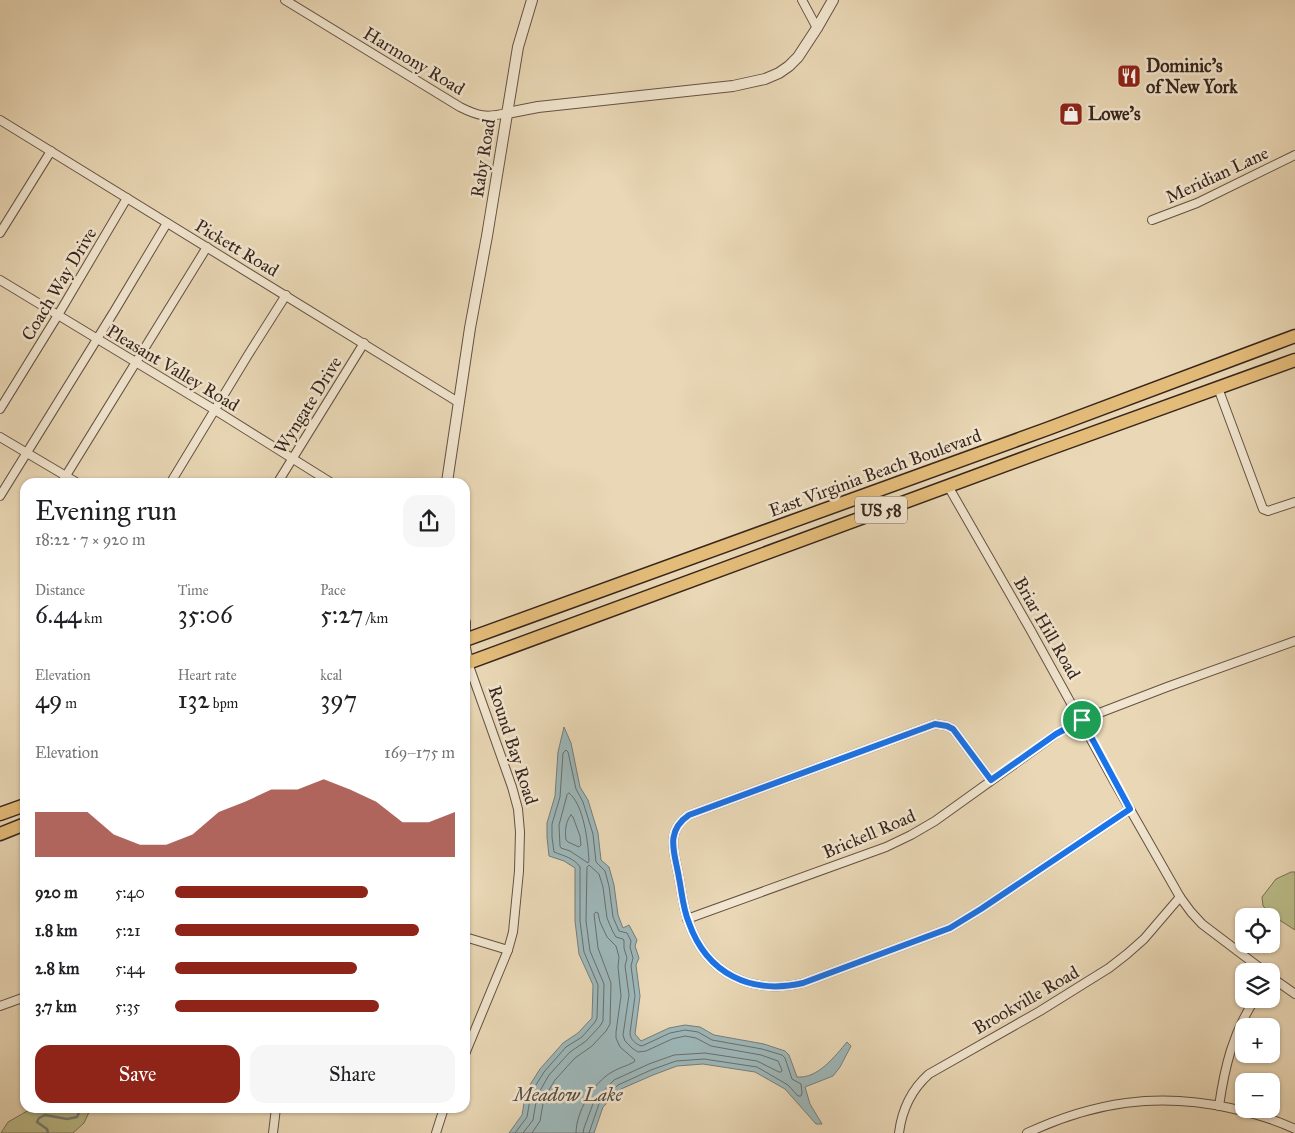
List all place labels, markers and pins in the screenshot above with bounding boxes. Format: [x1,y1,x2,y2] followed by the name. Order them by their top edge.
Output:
[1146,55,1238,98] place label: Dominic's of New York
[1116,63,1142,89] restaurant icon: Dominic's of New York
[1058,101,1084,127] shop icon: Lowe's
[1088,103,1141,125] place label: Lowe's
[1061,699,1103,741] pin

